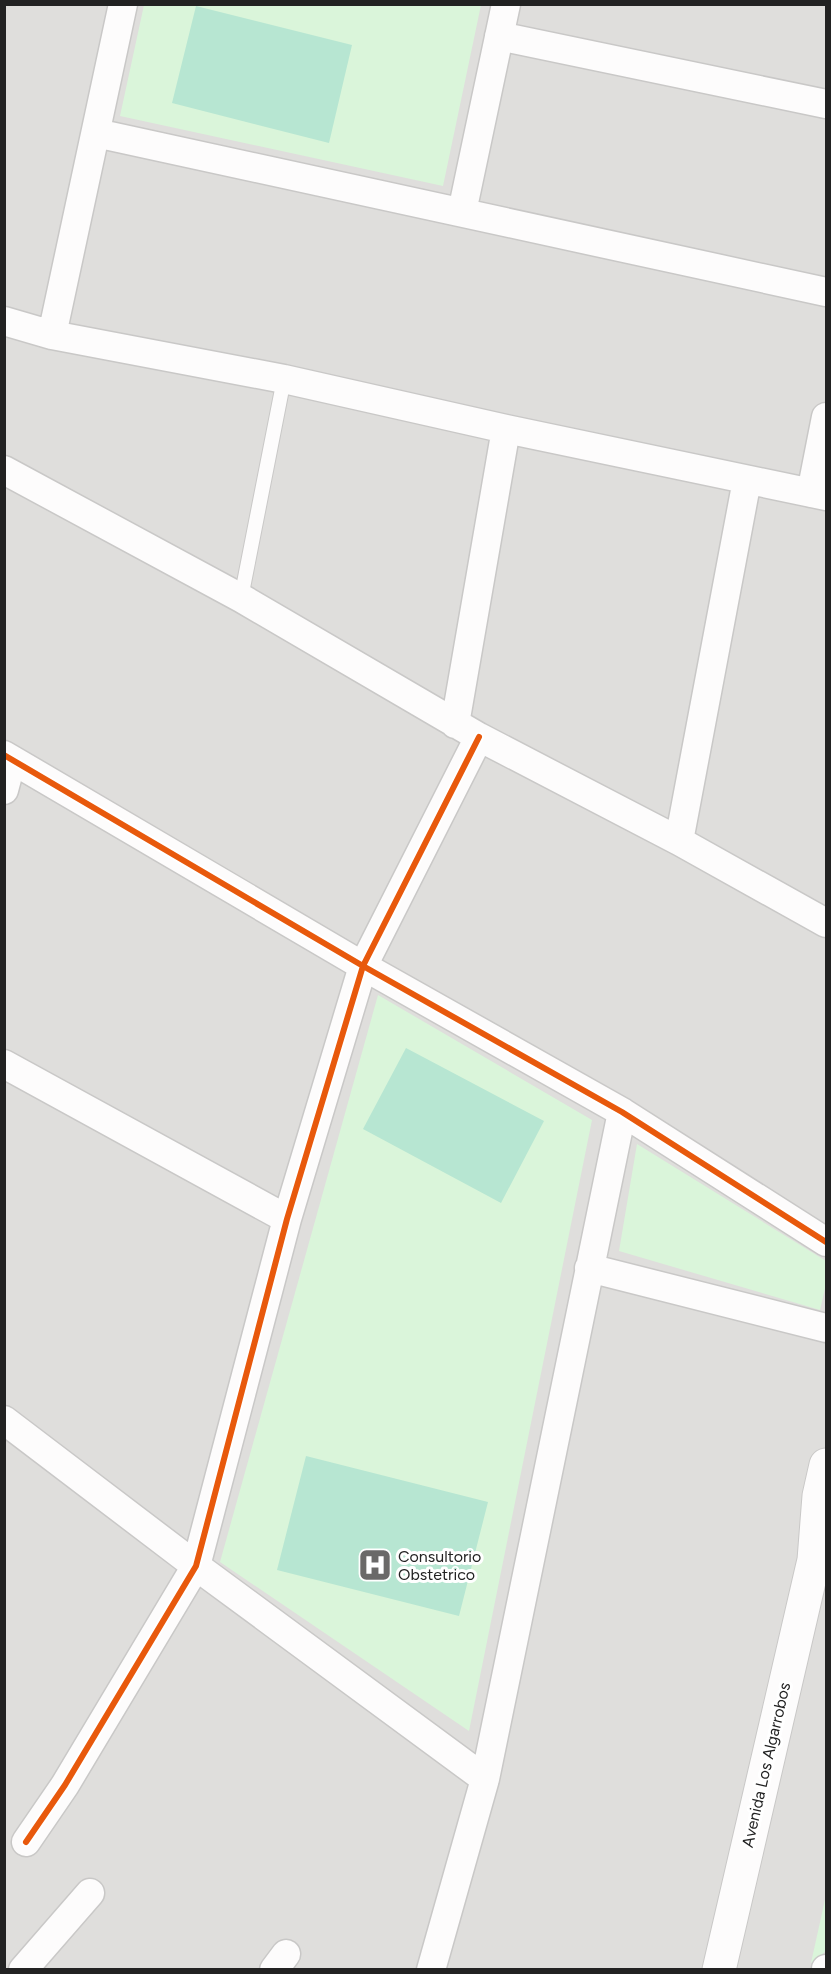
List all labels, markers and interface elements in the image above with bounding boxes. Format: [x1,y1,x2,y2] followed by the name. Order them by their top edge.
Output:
[357,1547,393,1583] hospital icon: Consultorio Obstetrico
[398,1547,481,1584] place label: Consultorio Obstetrico
[738,1681,794,1849] street label: Avenida Los Algarrobos

